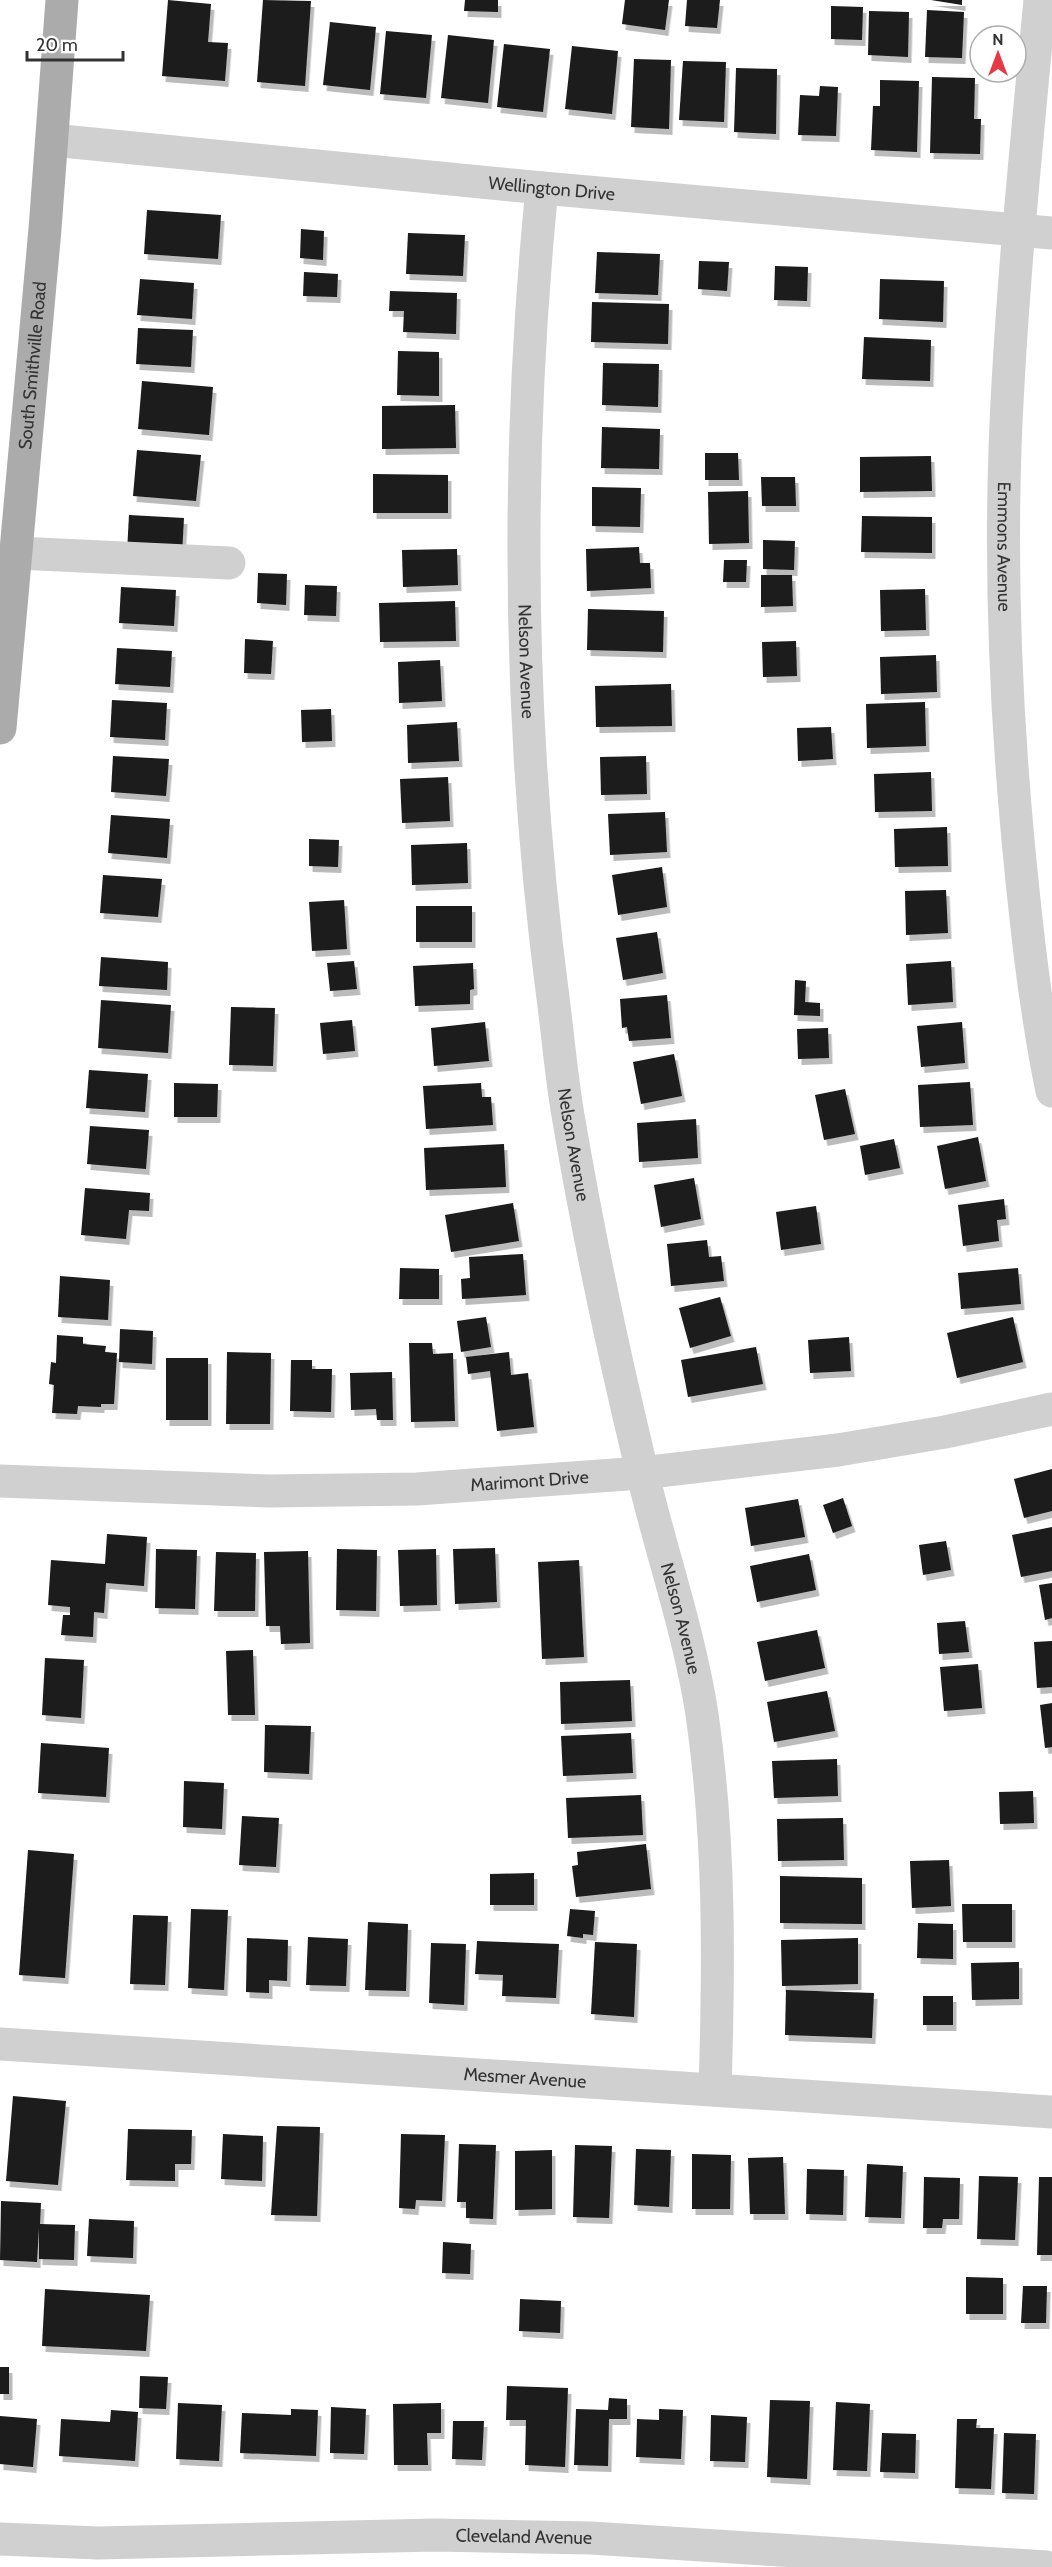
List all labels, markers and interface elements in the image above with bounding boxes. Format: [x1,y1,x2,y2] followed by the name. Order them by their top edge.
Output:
[27,24,123,62] scale bar
[968,24,1028,84] north arrow
[992,30,1004,49] text: N
[36,34,78,56] text: 20 m
[487,172,616,205] street label: Wellington Drive
[14,280,51,451] street label: South Smithville Road
[992,481,1015,612] street label: Emmons Avenue
[513,604,539,719] street label: Nelson Avenue
[553,1087,594,1203] street label: Nelson Avenue
[469,1466,590,1496] street label: Marimont Drive
[656,1560,705,1676] street label: Nelson Avenue
[463,2063,587,2093] street label: Mesmer Avenue
[455,2524,592,2549] street label: Cleveland Avenue

